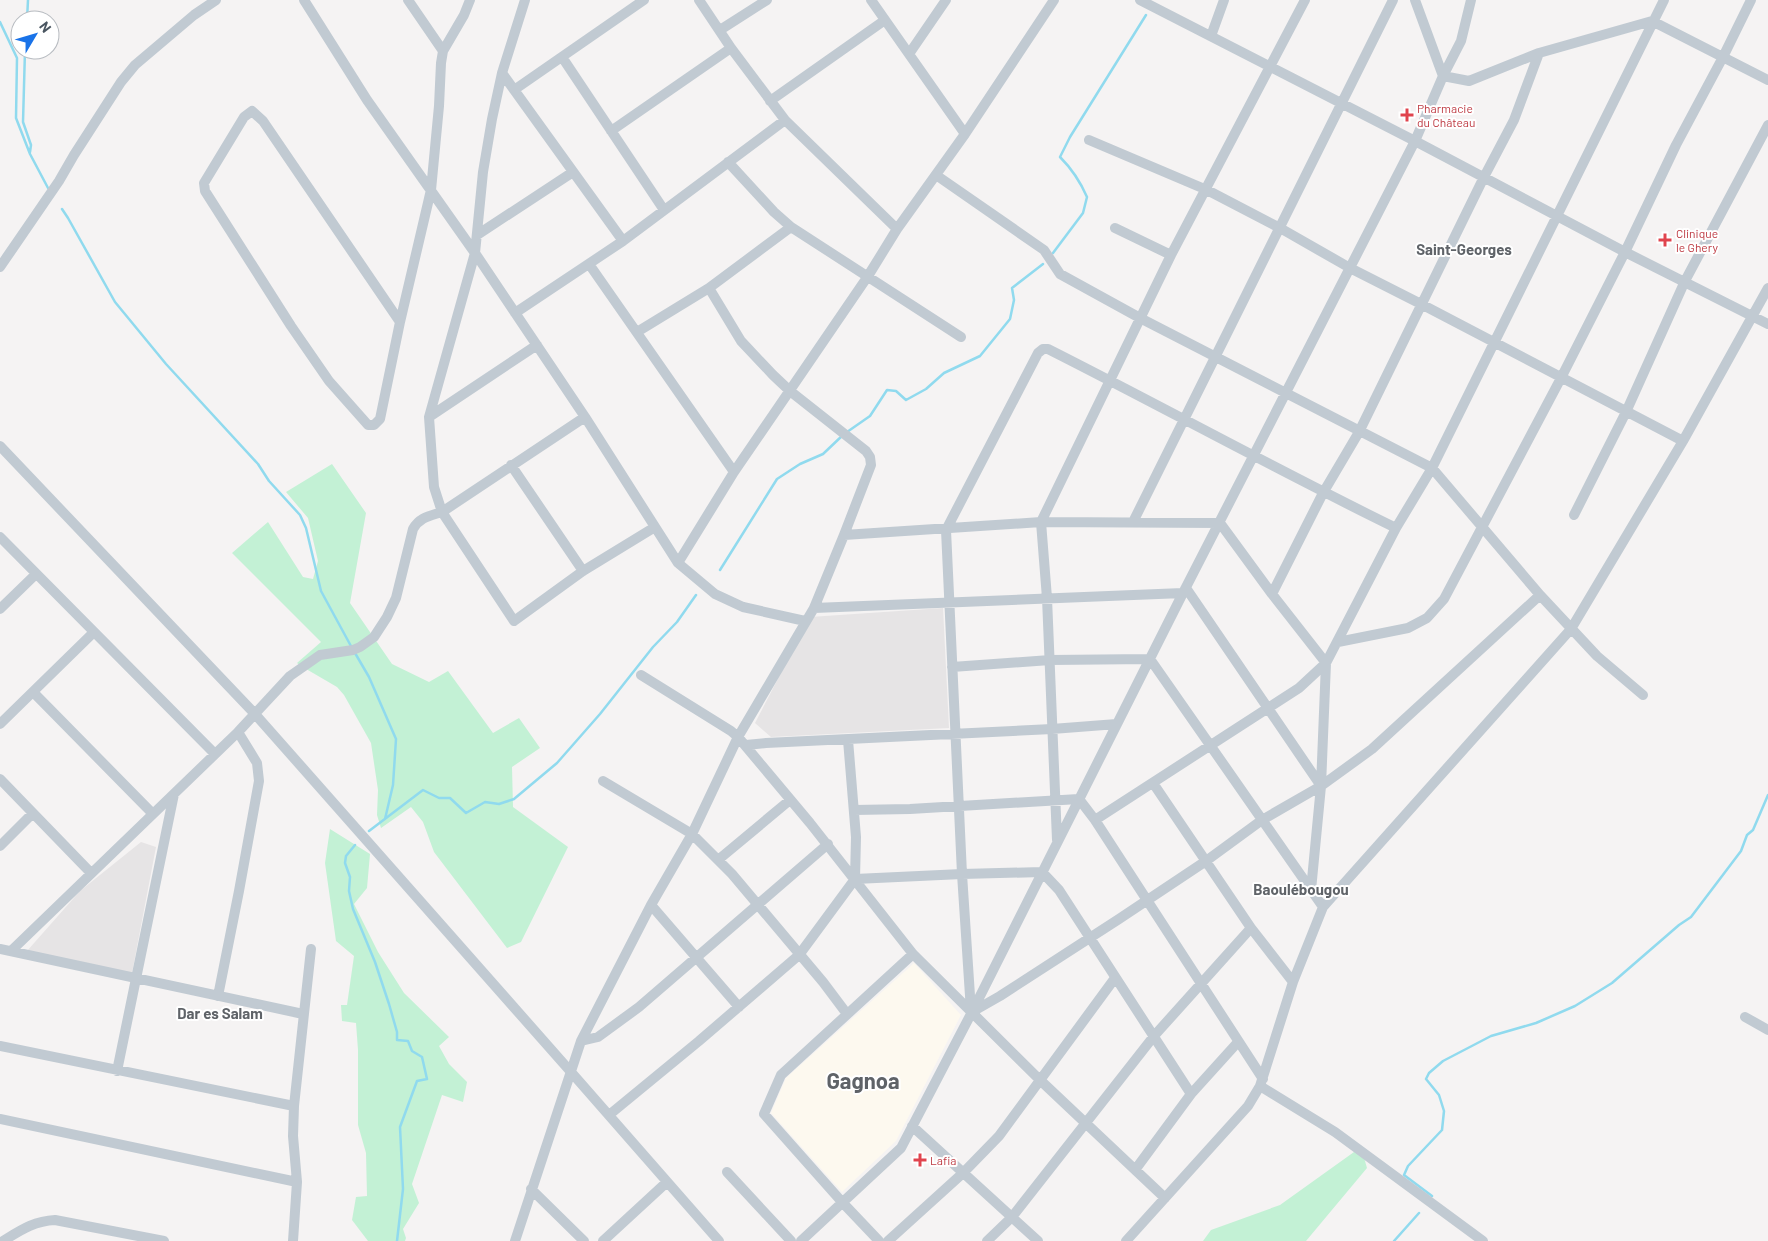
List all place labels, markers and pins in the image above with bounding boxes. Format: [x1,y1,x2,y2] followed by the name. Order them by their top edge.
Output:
[1417,101,1475,129] place label: Pharmacie du Château
[1401,109,1413,121] marker: Pharmacie du Château
[1676,226,1718,254] place label: Clinique le Ghery
[1658,233,1672,247] marker: Clinique le Ghery
[930,1153,956,1167] place label: Lafia
[914,1154,926,1166] marker: Lafia

